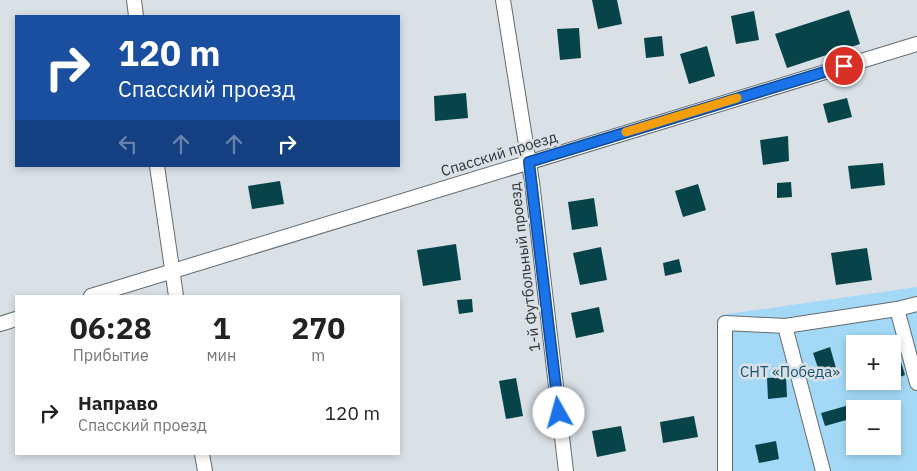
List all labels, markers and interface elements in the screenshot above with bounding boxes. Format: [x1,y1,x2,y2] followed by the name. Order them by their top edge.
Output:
[118,30,221,76] text: 120 m
[35,35,100,100] icon: right
[823,45,865,87] pin
[830,52,858,80] icon: arrive
[118,74,295,103] text: Спасский проезд
[438,127,559,180] street label: Спасский проезд
[114,130,142,158] icon: left
[167,130,195,158] icon: ahead
[220,130,248,158] icon: ahead
[273,130,301,158] icon: right
[505,181,544,353] street label: 1-й Футбольный проезд
[70,308,152,347] text: 06:28
[212,308,230,347] text: 1
[291,308,345,347] text: 270
[846,335,901,455] map controls
[846,335,901,390] button: +
[73,345,149,365] text: Прибытие
[206,345,236,365] text: мин
[311,345,325,365] text: m
[740,362,840,381] park label: СНТ «Победа»
[532,386,584,438] position arrow
[78,391,158,415] text: Направо
[35,399,63,427] icon: right
[846,400,901,455] button: −
[325,401,380,425] text: 120 m
[78,415,207,435] text: Спасский проезд

